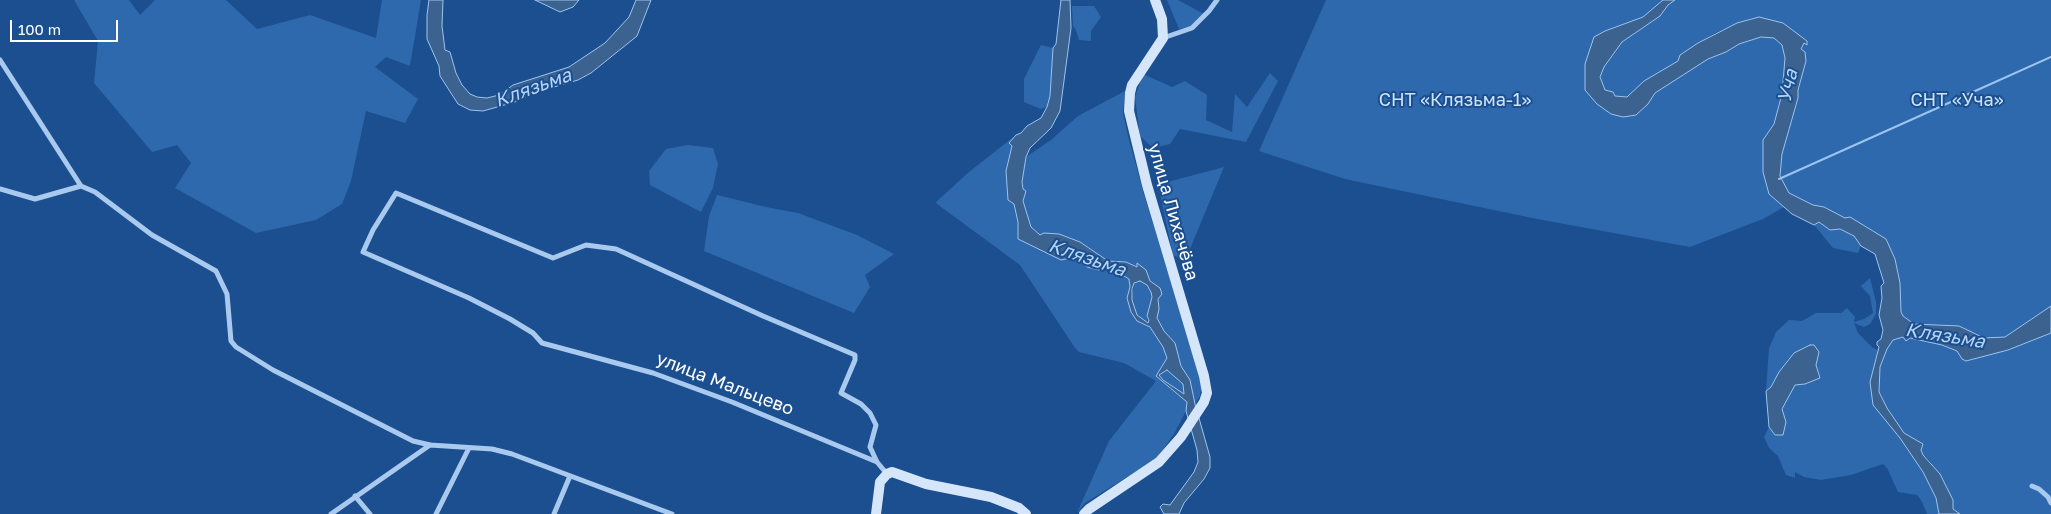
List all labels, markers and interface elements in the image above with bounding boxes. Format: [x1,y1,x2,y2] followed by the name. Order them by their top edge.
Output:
[12,10,120,42] scale bar
[18,20,61,38] text: 100 m
[492,64,574,112] water label: Клязьма
[1773,67,1803,105] water label: Уча
[1379,89,1531,111] park label: СНТ «Клязьма-1»
[1910,89,2004,111] park label: СНТ «Уча»
[1143,141,1203,283] street label: улица Лихачёва
[1045,234,1129,282] water label: Клязьма
[1904,318,1986,354] water label: Клязьма
[653,348,797,420] street label: улица Мальцево

